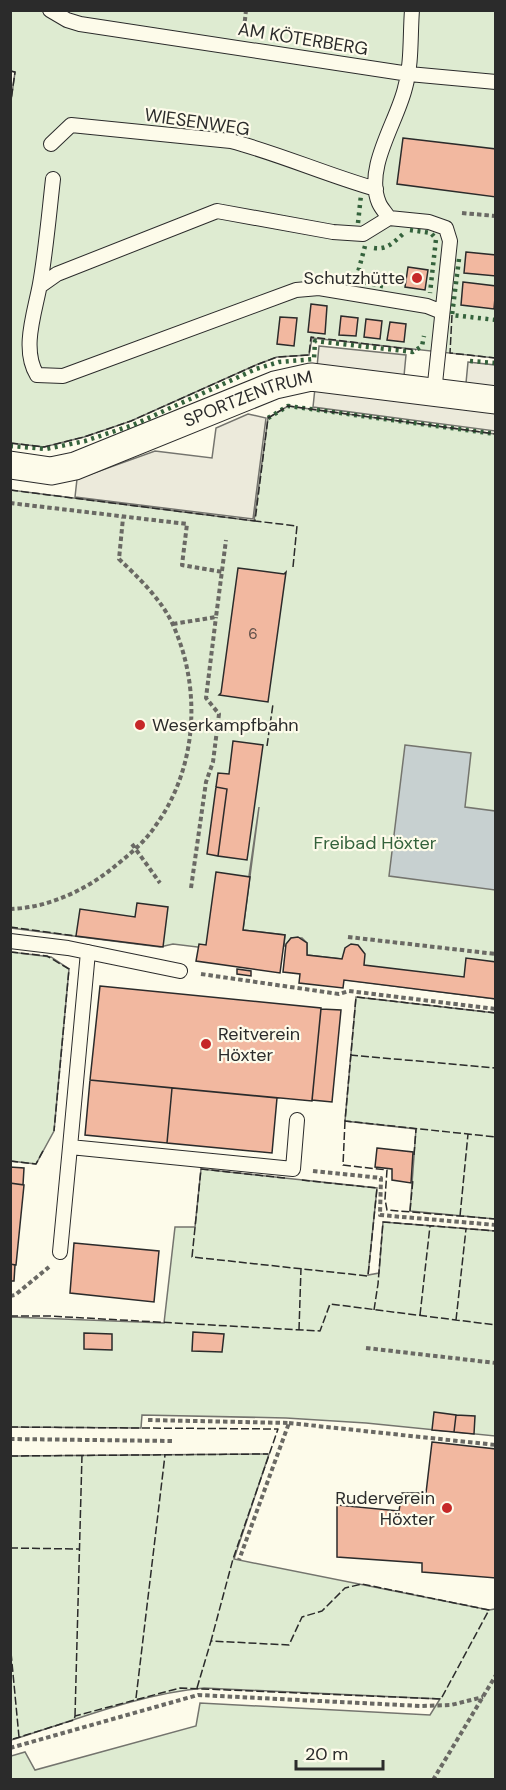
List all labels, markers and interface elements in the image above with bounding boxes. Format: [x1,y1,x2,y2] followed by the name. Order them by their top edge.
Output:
[236,17,370,61] street label: AM KÖTERBERG
[143,103,251,141] street label: WIESENWEG
[304,266,405,290] place label: Schutzhütte
[410,271,424,285] marker: Schutzhütte
[180,365,315,433] street label: SPORTZENTRUM
[248,624,258,644] house number: 6
[152,713,299,737] place label: Weserkampfbahn
[133,718,147,732] marker: Weserkampfbahn
[314,831,437,855] park label: Freibad Höxter
[218,1022,300,1067] place label: Reitverein Höxter
[199,1037,213,1051] marker: Reitverein Höxter
[335,1486,435,1531] place label: Ruderverein Höxter
[440,1501,454,1515] marker: Ruderverein Höxter
[296,1733,383,1771] scale bar
[305,1742,348,1766] text: 20 m

